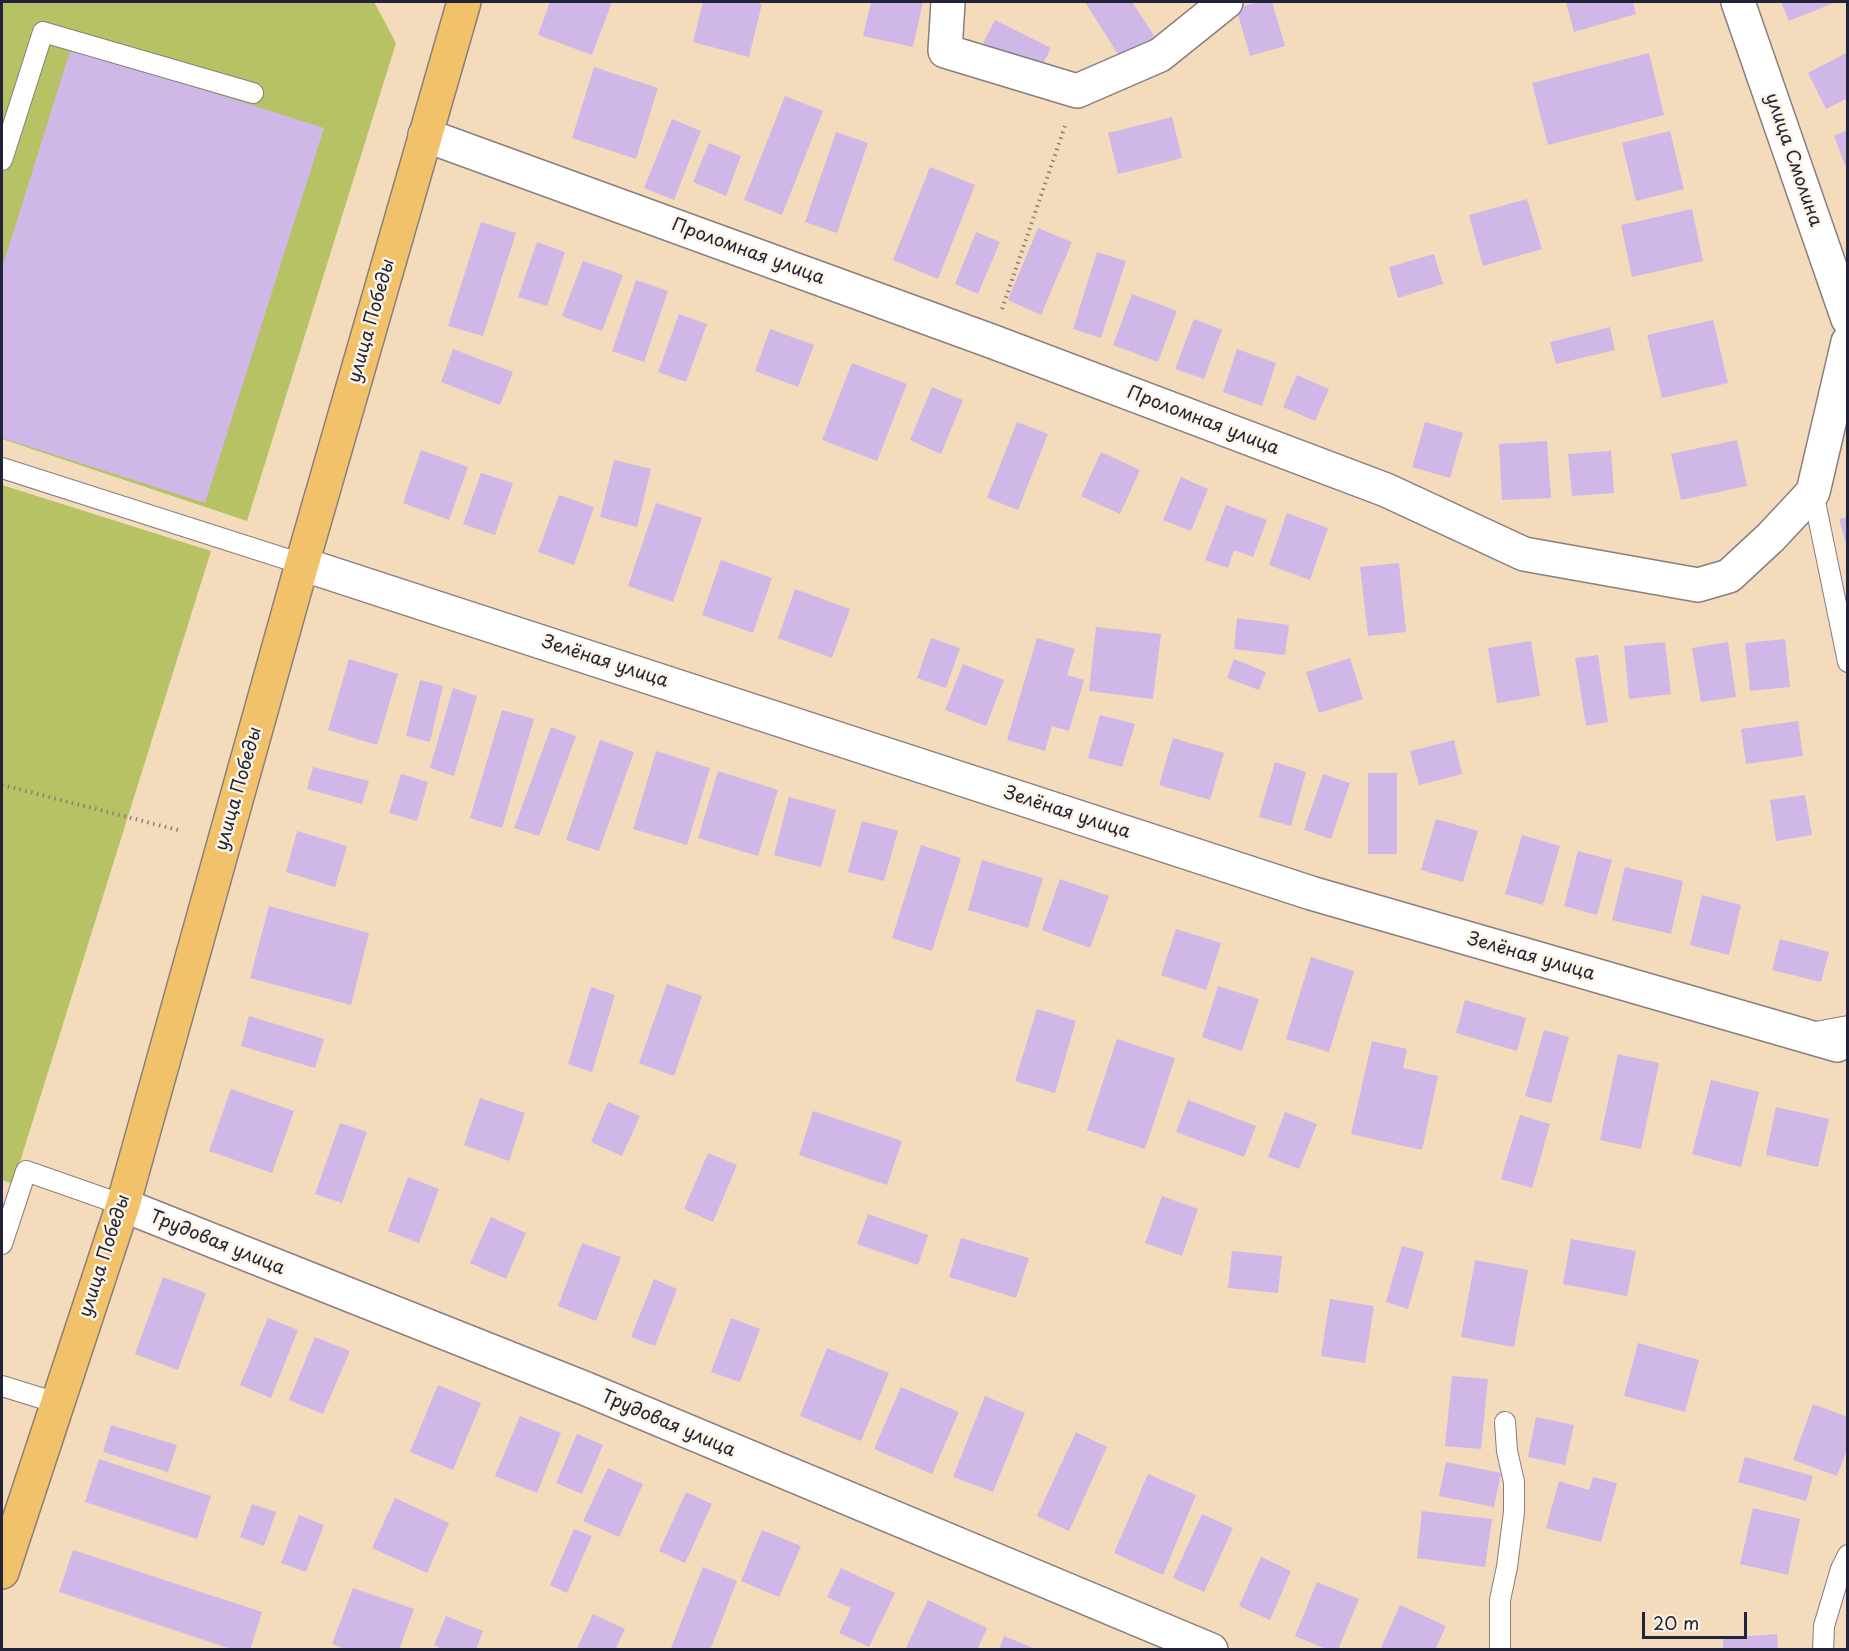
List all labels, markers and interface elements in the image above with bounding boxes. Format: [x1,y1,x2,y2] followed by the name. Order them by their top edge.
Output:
[1760,90,1826,230] street label: улица Смолина
[669,214,827,290] street label: Проломная улица
[344,257,400,385] street label: улица Победы
[1124,382,1282,460] street label: Проломная улица
[539,631,671,693] street label: Зелёная улица
[211,725,267,853] street label: улица Победы
[1001,782,1133,844] street label: Зелёная улица
[1465,928,1597,986] street label: Зелёная улица
[75,1192,135,1320] street label: улица Победы
[146,1206,288,1280] street label: Трудовая улица
[598,1386,738,1462] street label: Трудовая улица
[1645,1600,1750,1638] scale bar
[1653,1609,1699,1636] text: 20 m

